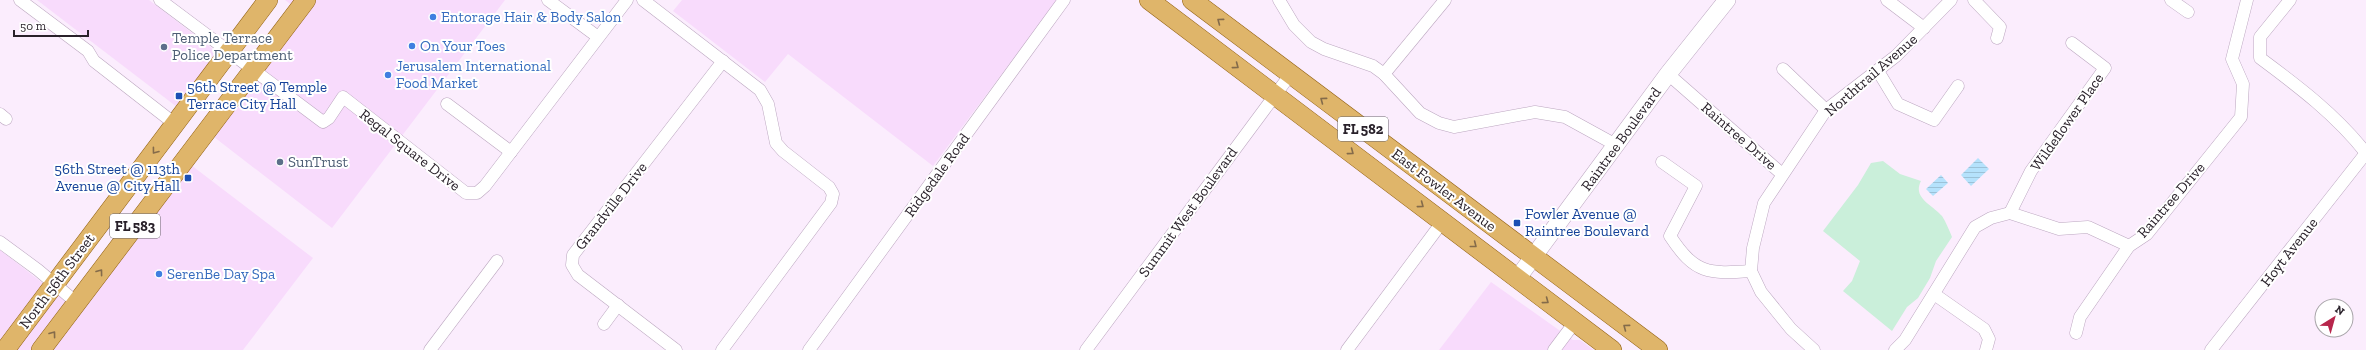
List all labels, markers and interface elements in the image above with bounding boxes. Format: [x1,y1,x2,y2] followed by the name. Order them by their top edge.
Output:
[441,8,622,26] place label: Entorage Hair & Body Salon
[14,12,88,38] scale bar
[428,12,438,22] marker: Entorage Hair & Body Salon
[20,19,47,33] text: 50 m
[1217,19,1224,26] one-way arrow
[172,29,293,64] place label: Temple Terrace Police Department
[1821,30,1921,120] street label: Northtrail Avenue
[420,37,505,55] place label: On Your Toes
[407,41,417,51] marker: On Your Toes
[159,42,169,52] marker: Temple Terrace Police Department
[396,57,551,92] place label: Jerusalem International Food Market
[1232,61,1239,68] one-way arrow
[383,70,393,80] marker: Jerusalem International Food Market
[2027,70,2107,174] street label: Wildeflower Place
[187,78,327,113] place label: 56th Street @ Temple Terrace City Hall
[1577,83,1665,194] street label: Raintree Boulevard
[174,91,184,101] marker: 56th Street @ Temple Terrace City Hall
[1321,98,1328,105] one-way arrow
[1698,98,1780,174] street label: Raintree Drive
[356,105,464,195] street label: Regal Square Drive
[1338,117,1388,141] road number: FL 582
[901,129,974,220] street label: Ridgedale Road
[1135,143,1242,280] street label: Summit West Boulevard
[1388,145,1500,235] street label: East Fowler Avenue
[153,146,160,153] one-way arrow
[1347,148,1354,155] one-way arrow
[288,153,349,171] place label: SunTrust
[275,157,285,167] marker: SunTrust
[571,159,651,253] street label: Grandville Drive
[2133,159,2209,241] street label: Raintree Drive
[54,160,181,195] place label: 56th Street @ 113th Avenue @ City Hall
[183,173,193,183] marker: 56th Street @ 113th Avenue @ City Hall
[1417,200,1424,208] one-way arrow
[1525,205,1650,240] place label: Fowler Avenue @ Raintree Boulevard
[110,214,160,238] road number: FL 583
[2257,214,2321,290] street label: Hoyt Avenue
[1512,218,1522,228] marker: Fowler Avenue @ Raintree Boulevard
[15,230,99,332] street label: North 56th Street
[1469,241,1476,248] one-way arrow
[167,265,275,283] place label: SerenBe Day Spa
[96,269,103,276] one-way arrow
[154,269,164,279] marker: SerenBe Day Spa
[1542,296,1549,303] one-way arrow
[2314,298,2354,338] north arrow
[2332,303,2347,319] text: N
[1624,325,1631,332] one-way arrow
[48,331,56,338] one-way arrow

